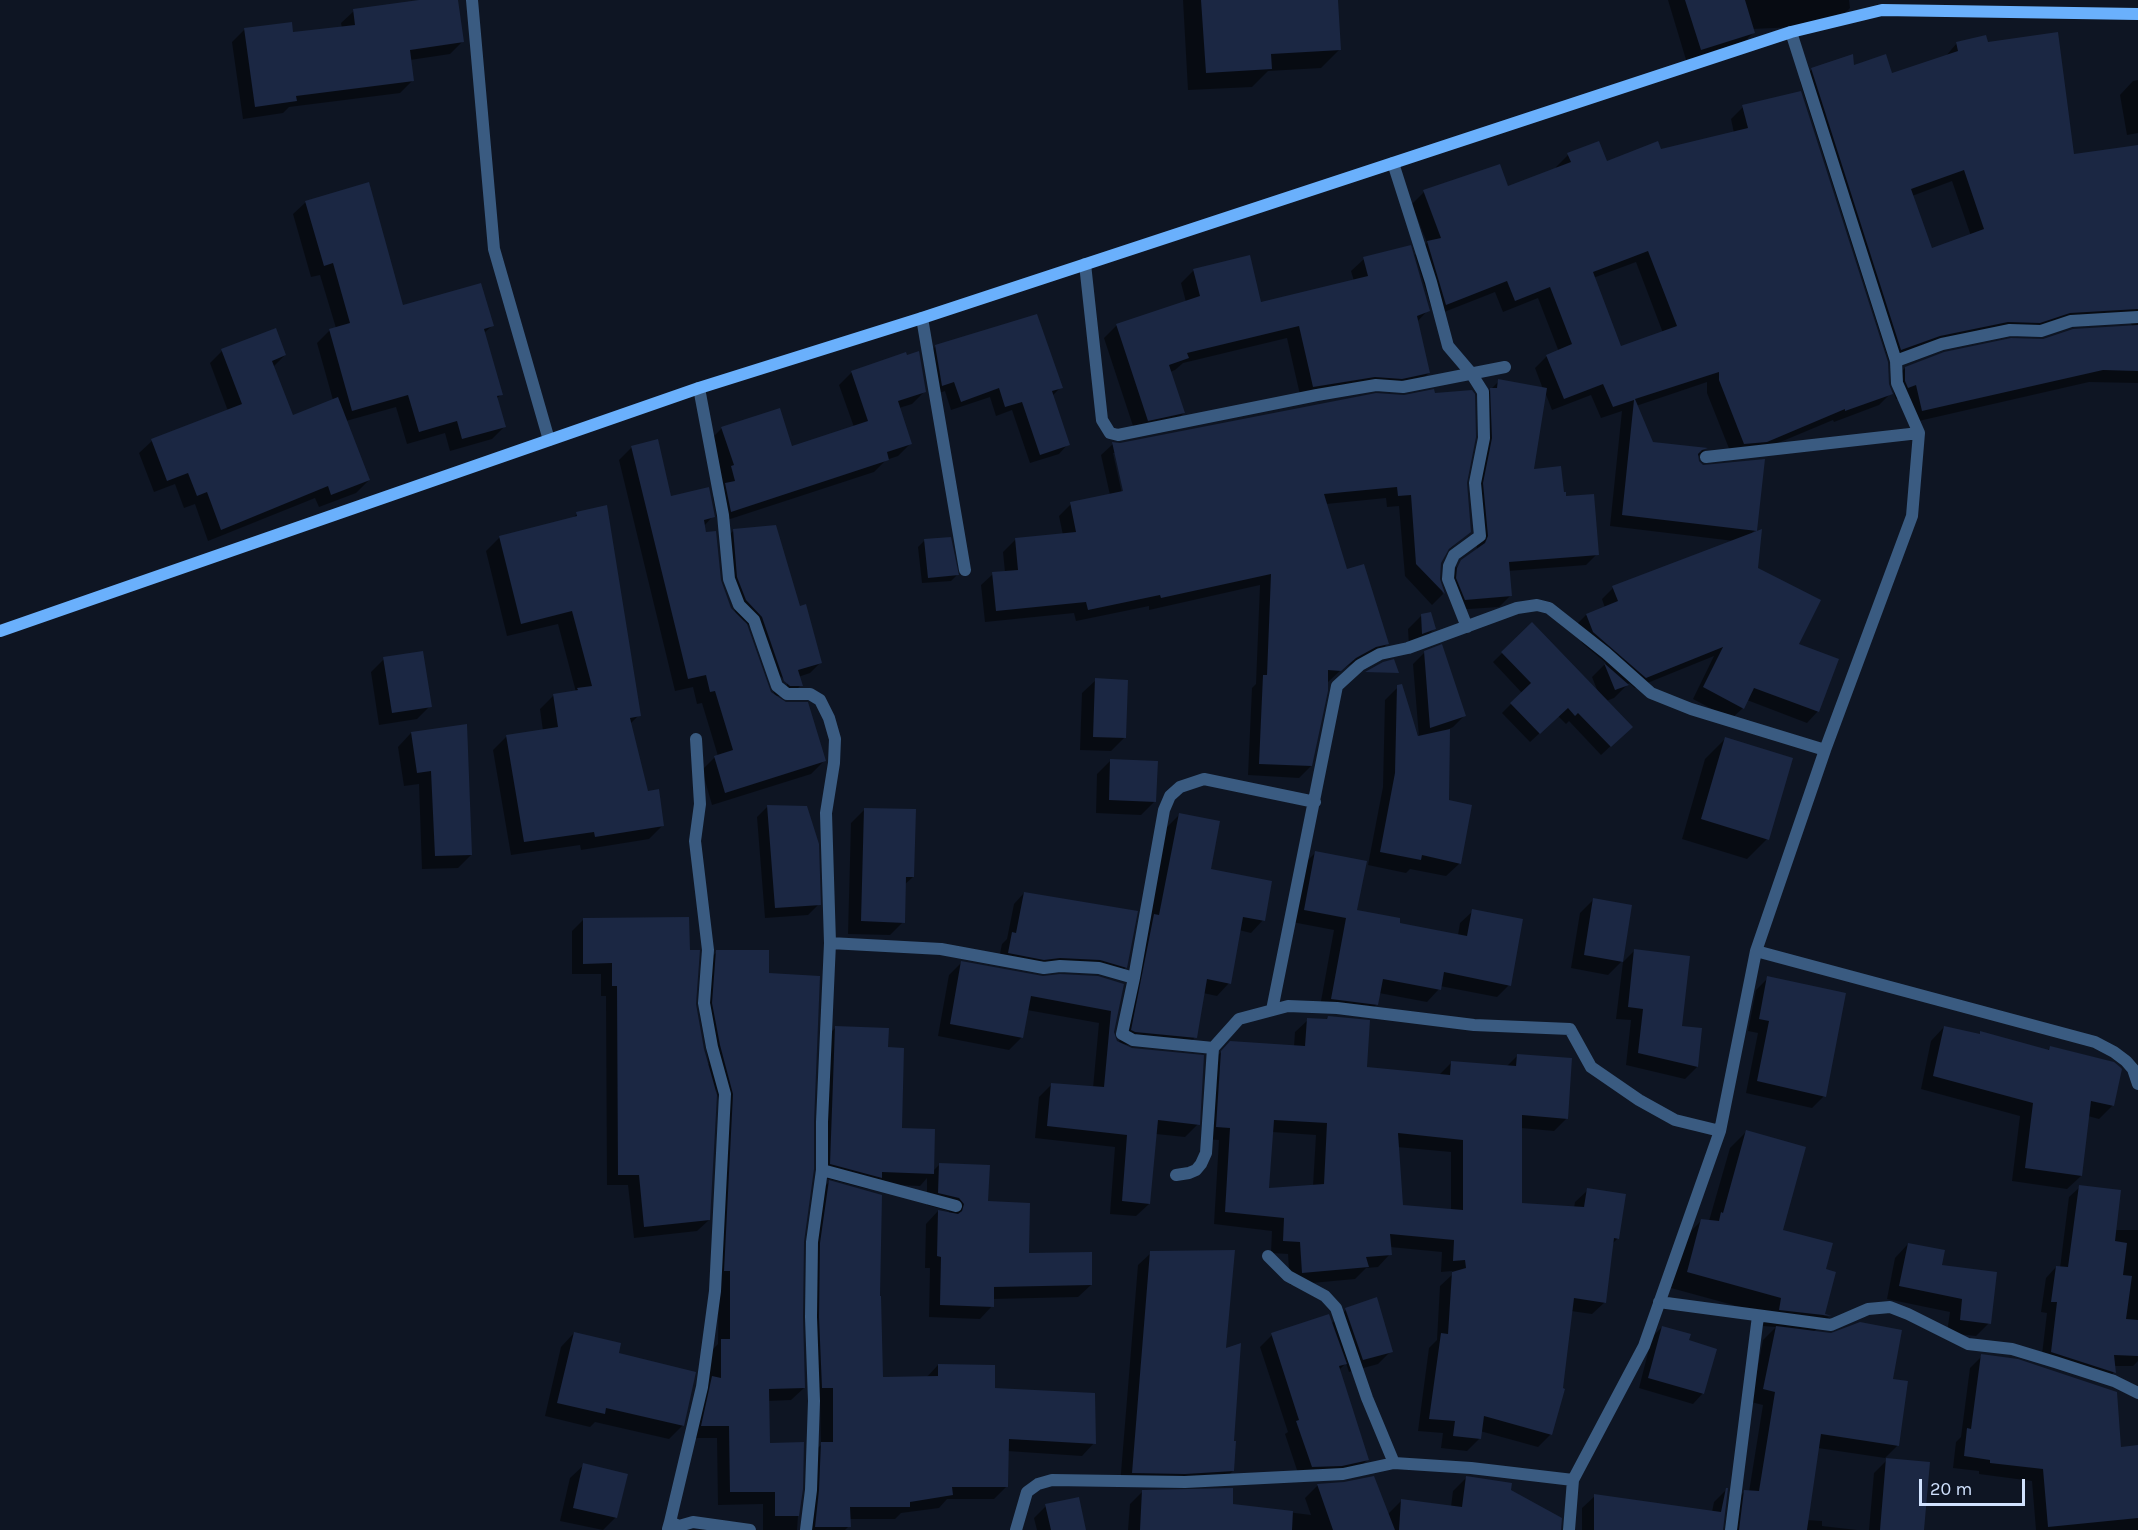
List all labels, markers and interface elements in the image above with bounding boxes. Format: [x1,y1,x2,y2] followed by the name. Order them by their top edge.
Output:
[1922,1467,2028,1505] scale bar
[1930,1478,1972,1500] text: 20 m

